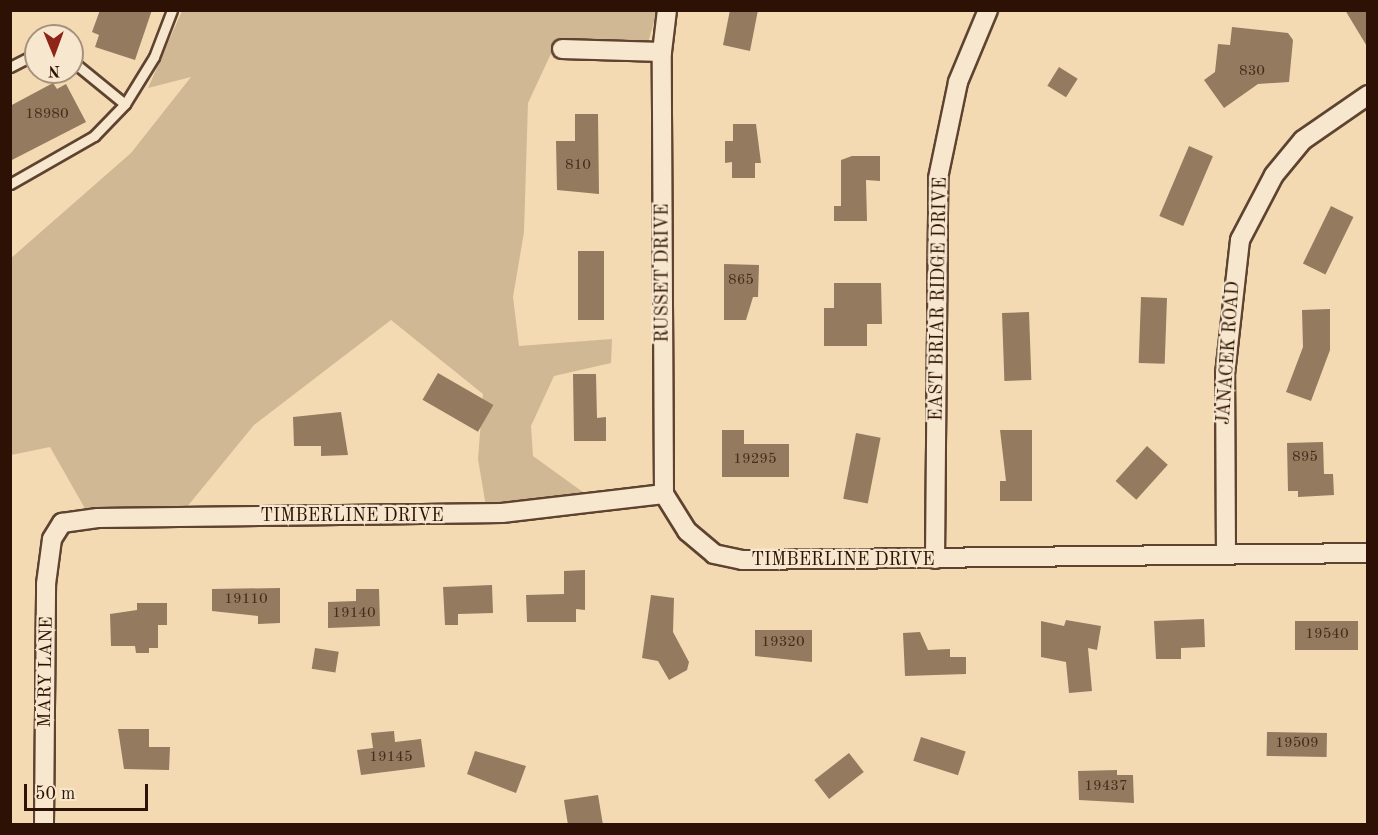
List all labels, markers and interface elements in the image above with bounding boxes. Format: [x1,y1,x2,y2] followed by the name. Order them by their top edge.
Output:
[24,24,84,84] north arrow
[48,62,61,78] text: N
[1239,63,1265,81] house number: 830
[25,106,69,124] house number: 18980
[565,157,591,175] house number: 810
[926,177,952,421] street label: EAST BRIAR RIDGE DRIVE
[652,203,674,343] street label: RUSSET DRIVE
[728,272,754,290] house number: 865
[1213,281,1245,425] street label: JANACEK ROAD
[1292,449,1318,467] house number: 895
[733,451,777,469] house number: 19295
[260,505,444,527] street label: TIMBERLINE DRIVE
[751,549,935,571] street label: TIMBERLINE DRIVE
[224,591,268,609] house number: 19110
[332,605,376,623] house number: 19140
[34,616,58,728] street label: MARY LANE
[1305,626,1349,644] house number: 19540
[761,634,805,652] house number: 19320
[1275,735,1319,753] house number: 19509
[369,749,413,767] house number: 19145
[27,772,152,810] scale bar
[1084,778,1128,796] house number: 19437
[35,785,75,803] text: 50 m

